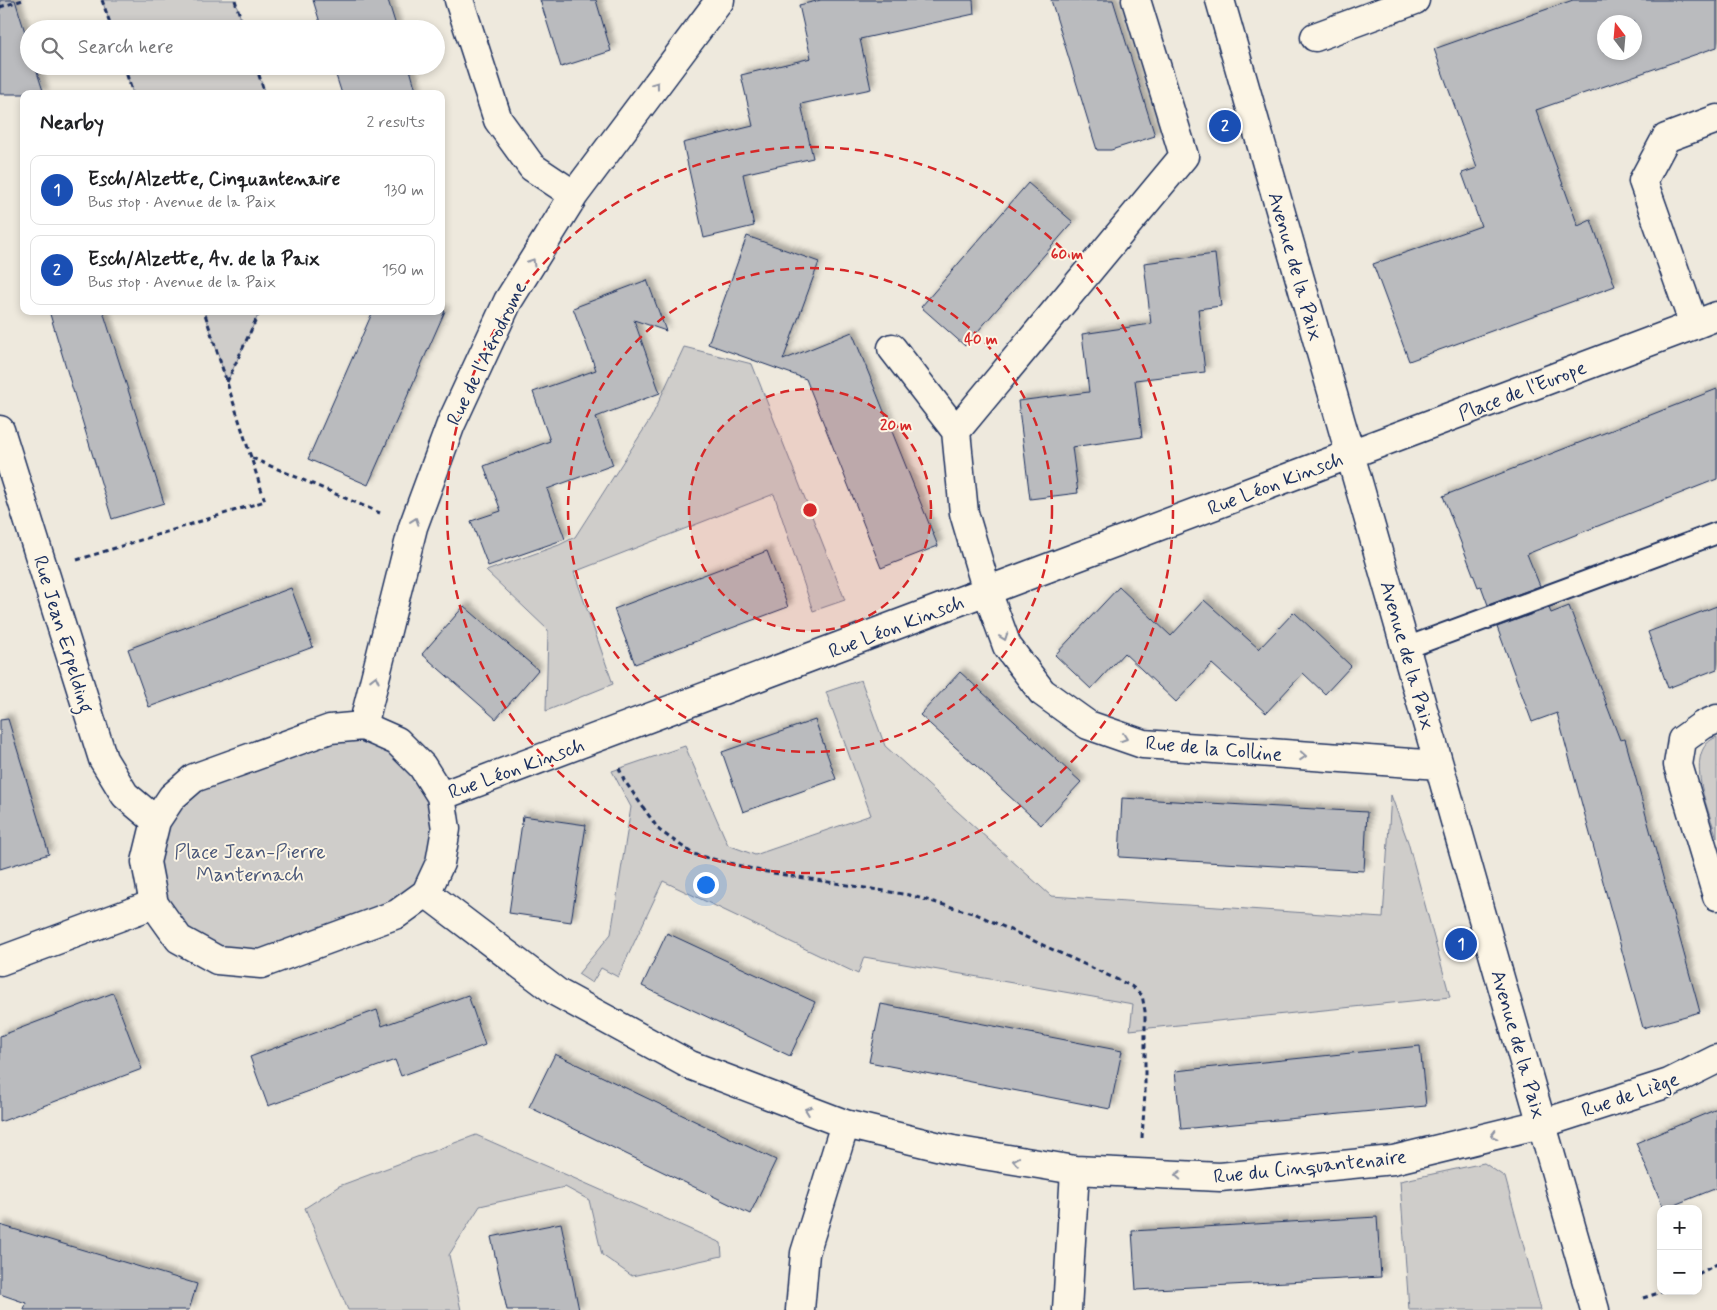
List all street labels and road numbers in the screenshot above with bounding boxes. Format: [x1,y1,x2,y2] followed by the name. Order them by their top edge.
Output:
[1260,189,1329,344] street label: Avenue de la Paix
[441,277,534,430] street label: Rue de l'Aérodrome
[1455,355,1591,428] street label: Place de l'Europe
[1204,446,1347,523] street label: Rue Léon Kinsch
[24,552,99,717] street label: Rue Jean Erpelding
[1372,578,1441,733] street label: Avenue de la Paix
[825,589,968,666] street label: Rue Léon Kinsch
[1144,730,1284,769] street label: Rue de la Colline
[445,732,588,807] street label: Rue Léon Kinsch
[1483,967,1552,1122] street label: Avenue de la Paix
[1578,1066,1683,1125] street label: Rue de Liège
[1212,1144,1408,1191] street label: Rue du Cinquantenaire

